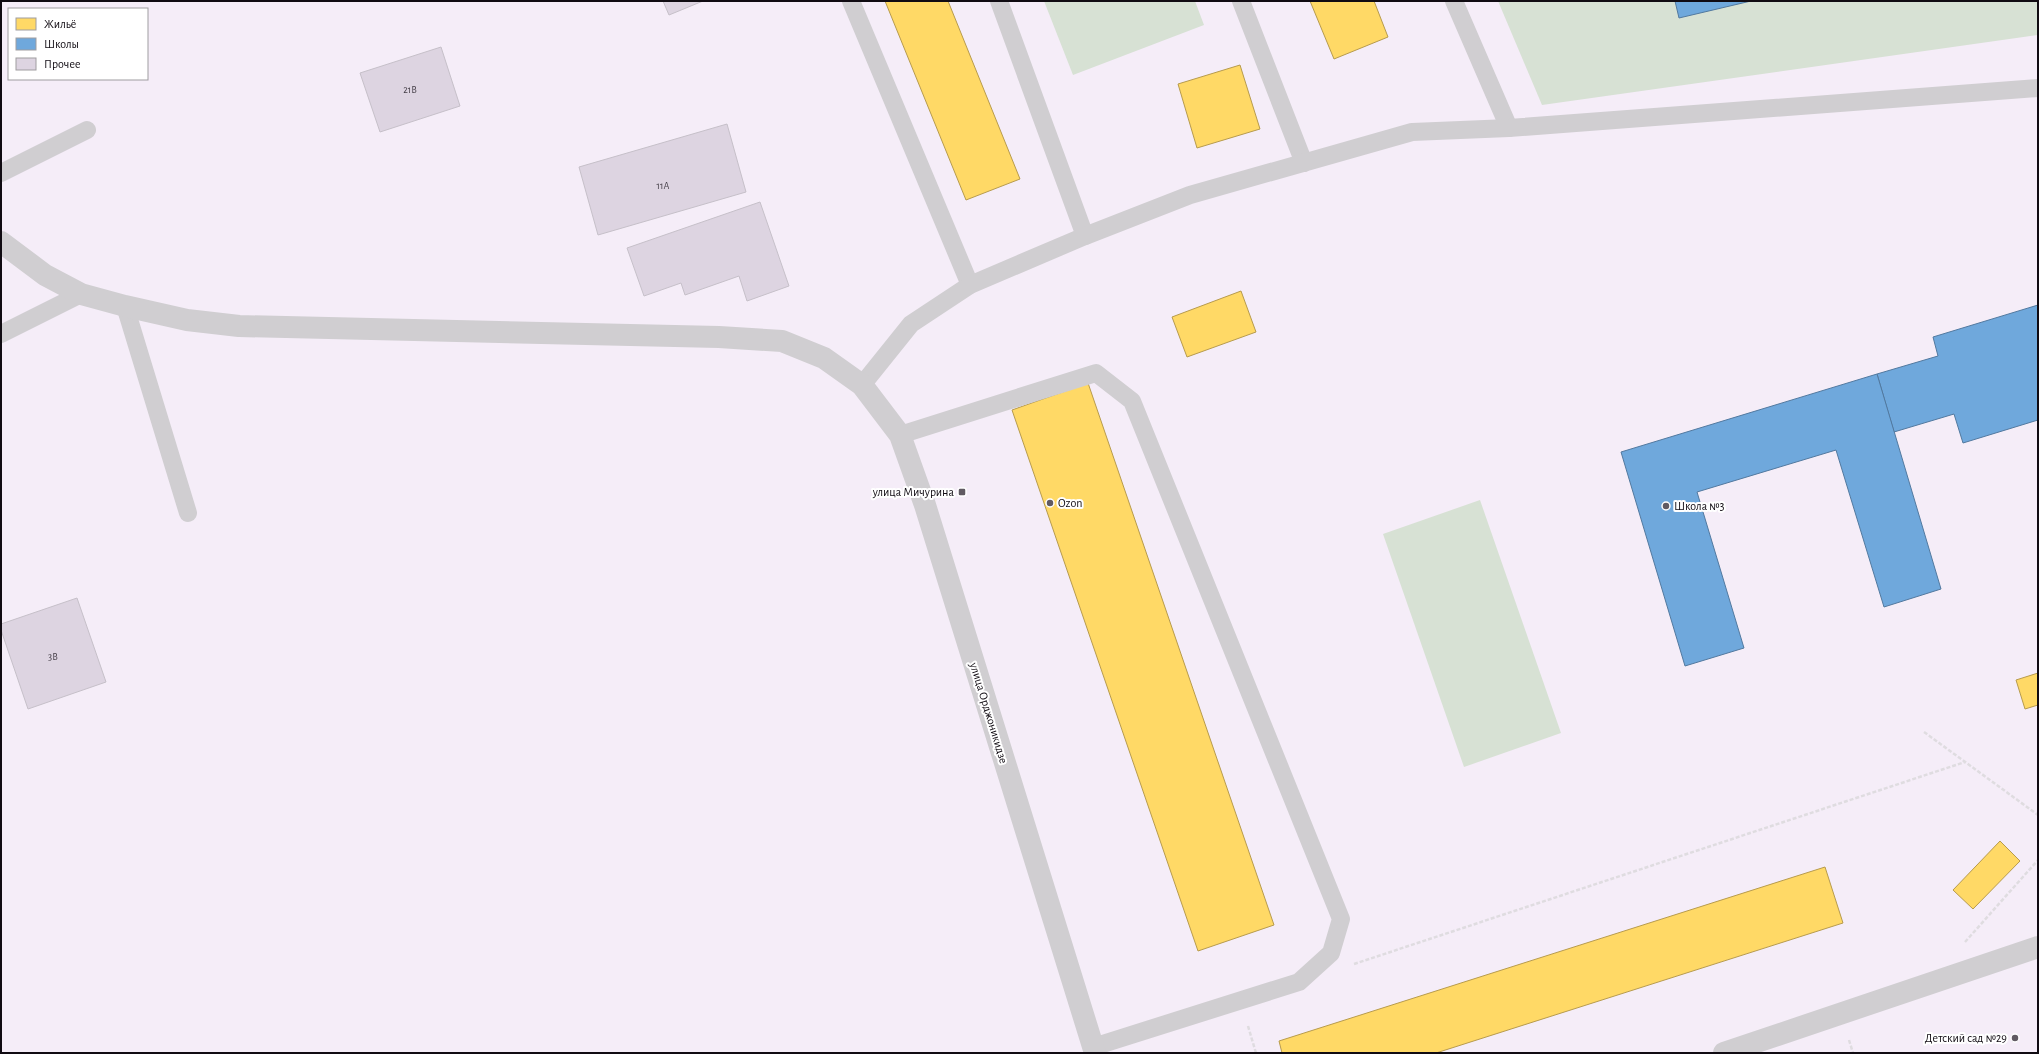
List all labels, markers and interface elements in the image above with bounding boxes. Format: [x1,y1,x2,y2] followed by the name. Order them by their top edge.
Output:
[8,8,148,80] legend
[44,18,76,30] text: Жильё
[44,38,79,50] text: Школы
[44,58,80,70] text: Прочее
[403,85,417,95] house number: 21В
[657,181,669,191] house number: 11А
[872,486,955,499] place label: улица Мичурина
[957,487,967,497] marker: улица Мичурина
[1058,497,1082,509] place label: Ozon
[1045,498,1055,508] marker: Ozon
[1674,500,1725,512] place label: Школа №3
[1661,501,1671,511] marker: Школа №3
[48,652,58,662] house number: 3В
[967,660,1010,765] street label: улица Орджоникидзе
[1925,1032,2007,1044] place label: Детский сад №29
[2010,1033,2020,1043] marker: Детский сад №29

